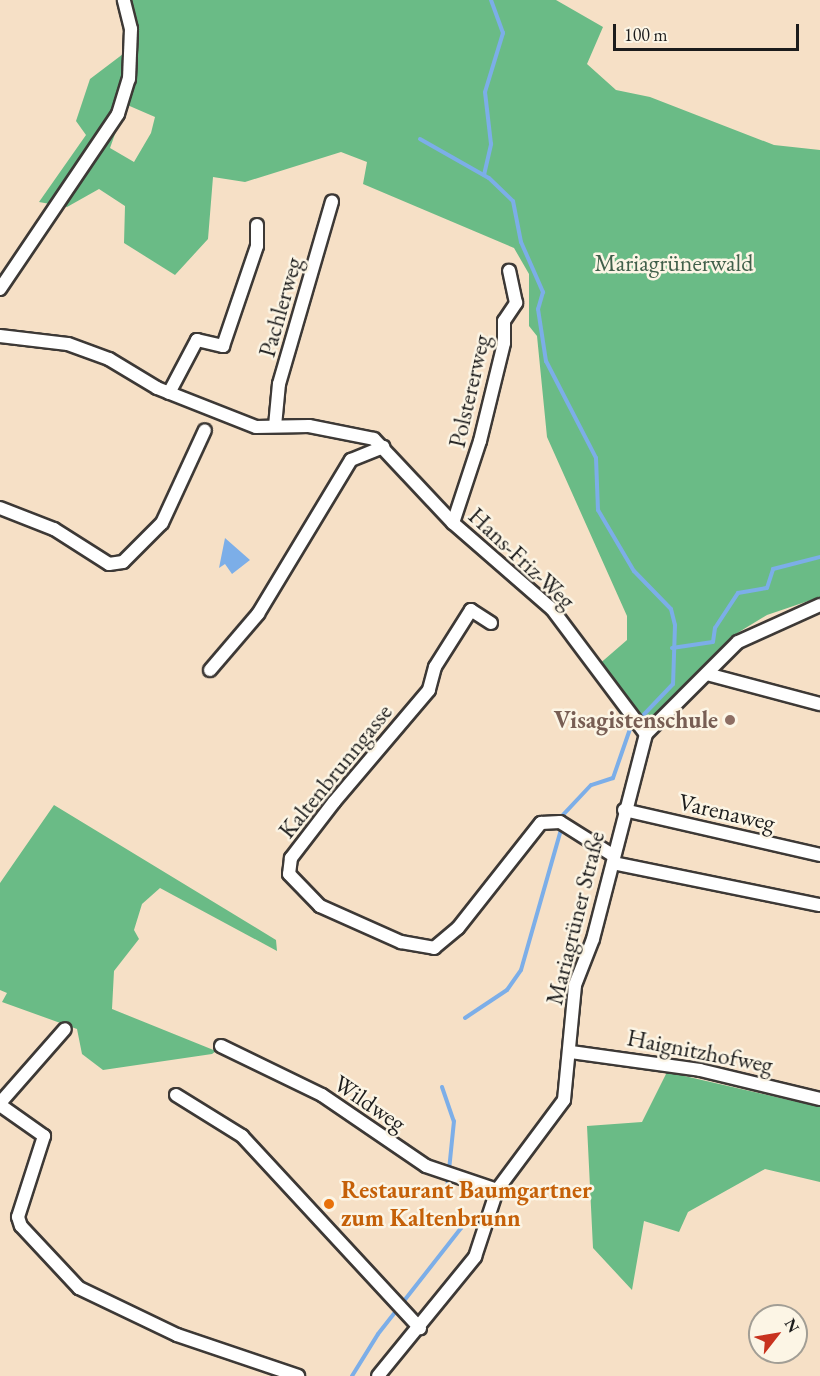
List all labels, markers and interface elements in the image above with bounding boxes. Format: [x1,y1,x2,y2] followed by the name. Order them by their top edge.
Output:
[616,12,802,50] scale bar
[624,23,668,46] text: 100 m
[595,249,753,277] park label: Mariagrünerwald
[252,254,308,360] street label: Pachlerweg
[442,332,496,450] street label: Polstererweg
[463,501,581,615] street label: Hans-Friz-Weg
[272,698,398,844] street label: Kaltenbrunngasse
[554,706,718,734] place label: Visagistenschule
[723,713,737,727] marker: Visagistenschule
[676,787,778,837] street label: Varenaweg
[540,828,610,1008] street label: Mariagrüner Straße
[625,1023,775,1079] street label: Haignitzhofweg
[328,1068,412,1138] street label: Wildweg
[341,1176,592,1232] place label: Restaurant Baumgartner zum Kaltenbrunn
[322,1197,336,1211] marker: Restaurant Baumgartner zum Kaltenbrunn
[748,1304,808,1364] north arrow
[780,1315,804,1336] text: N

